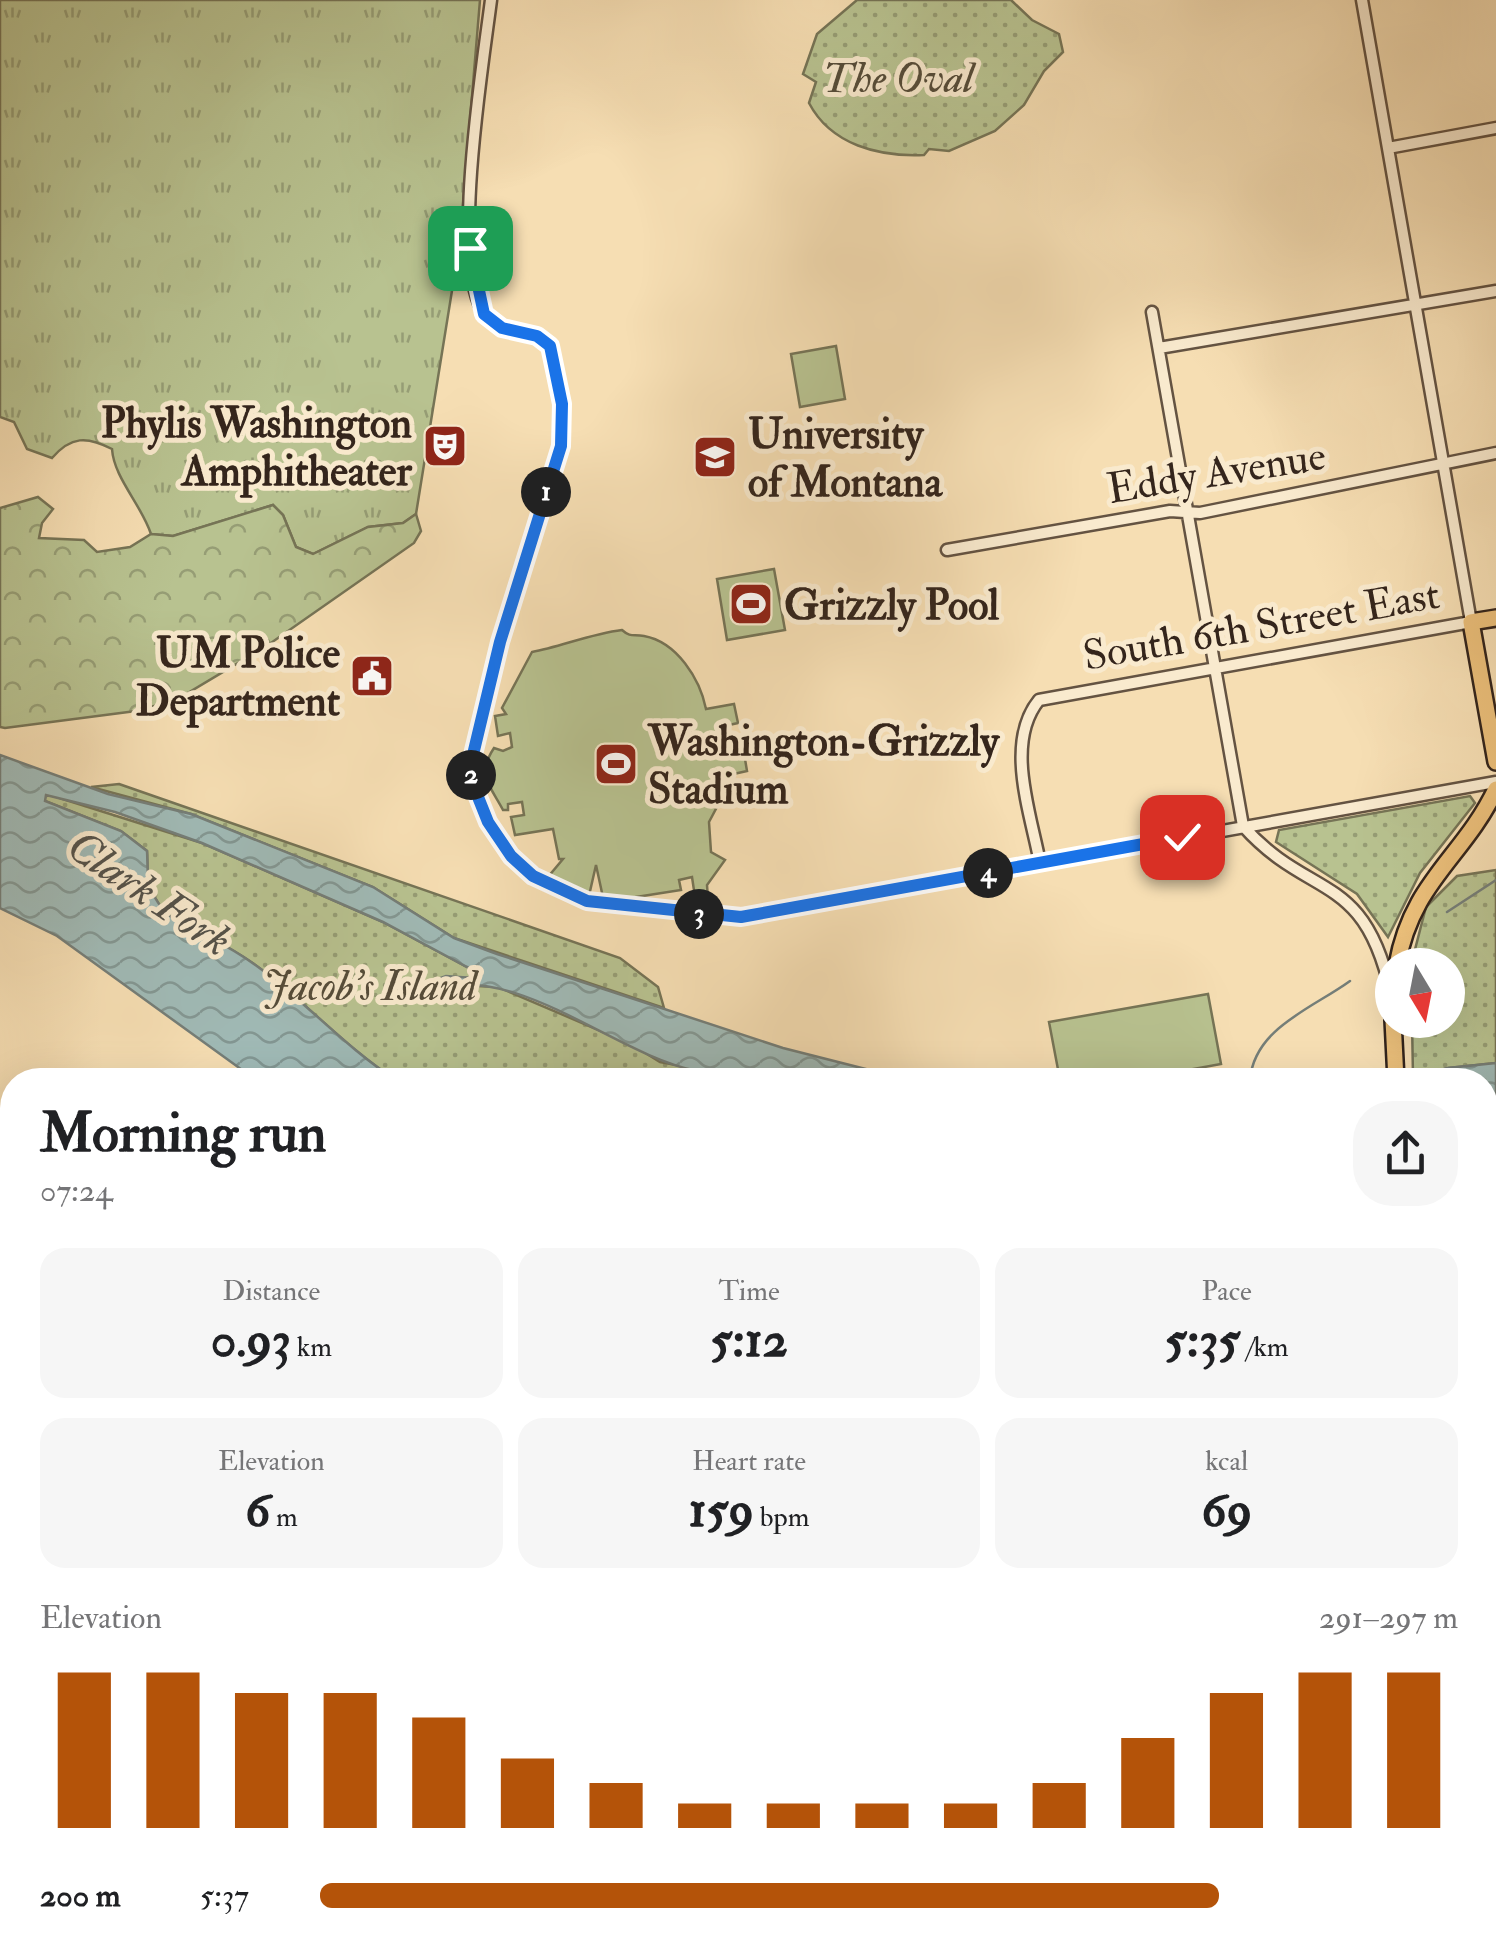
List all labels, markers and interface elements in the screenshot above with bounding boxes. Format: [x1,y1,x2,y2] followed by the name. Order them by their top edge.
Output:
[822,53,977,105] park label: The Oval
[428,206,513,291] pin
[443,221,498,276] icon: arrive
[101,398,413,498] place label: Phylis Washington Amphitheater
[748,409,944,509] place label: University of Montana
[422,423,468,469] theatre icon: Phylis Washington Amphitheater
[1103,430,1329,516] street label: Eddy Avenue
[692,434,738,480] school or university icon: University of Montana
[521,467,571,517] pin: 1
[541,474,551,509] text: 1
[1079,569,1444,683] street label: South 6th Street East
[784,580,999,633] place label: Grizzly Pool
[728,581,774,627] sports icon: Grizzly Pool
[135,628,340,728] place label: UM Police Department
[349,653,395,699] public building icon: UM Police Department
[647,716,1001,816] place label: Washington-Grizzly Stadium
[593,741,639,787] sports icon: Washington-Grizzly Stadium
[446,750,496,800] pin: 2
[464,757,478,792] text: 2
[1140,795,1225,880] pin
[1155,810,1210,865] icon: check
[56,818,242,969] water label: Clark Fork
[963,848,1013,898] pin: 4
[980,855,996,890] text: 4
[674,889,724,939] pin: 3
[694,896,704,931] text: 3
[1375,948,1465,1038] north arrow
[1375,948,1465,1038] map controls
[263,961,479,1013] park label: Jacob's Island
[40,1099,326,1168] text: Morning run
[1353,1101,1458,1206] button: share
[40,1171,112,1211] text: 07:24
[222,1274,320,1309] text: Distance
[718,1274,780,1309] text: Time
[1202,1274,1252,1309] text: Pace
[211,1309,291,1372] text: 0.93
[710,1309,788,1372] text: 5:12
[1165,1309,1240,1372] text: 5:35
[291,1330,332,1365] text: km
[1240,1330,1289,1365] text: /km
[218,1444,325,1479] text: Elevation
[692,1444,806,1479] text: Heart rate
[1205,1444,1248,1479] text: kcal
[245,1479,270,1542] text: 6
[689,1479,754,1542] text: 159
[1201,1479,1252,1542] text: 69
[270,1500,298,1535] text: m
[754,1500,809,1535] text: bpm
[40,1598,162,1638] text: Elevation
[1319,1598,1458,1638] text: 291–297 m
[40,1876,121,1916] text: 200 m
[200,1876,249,1916] text: 5:37

